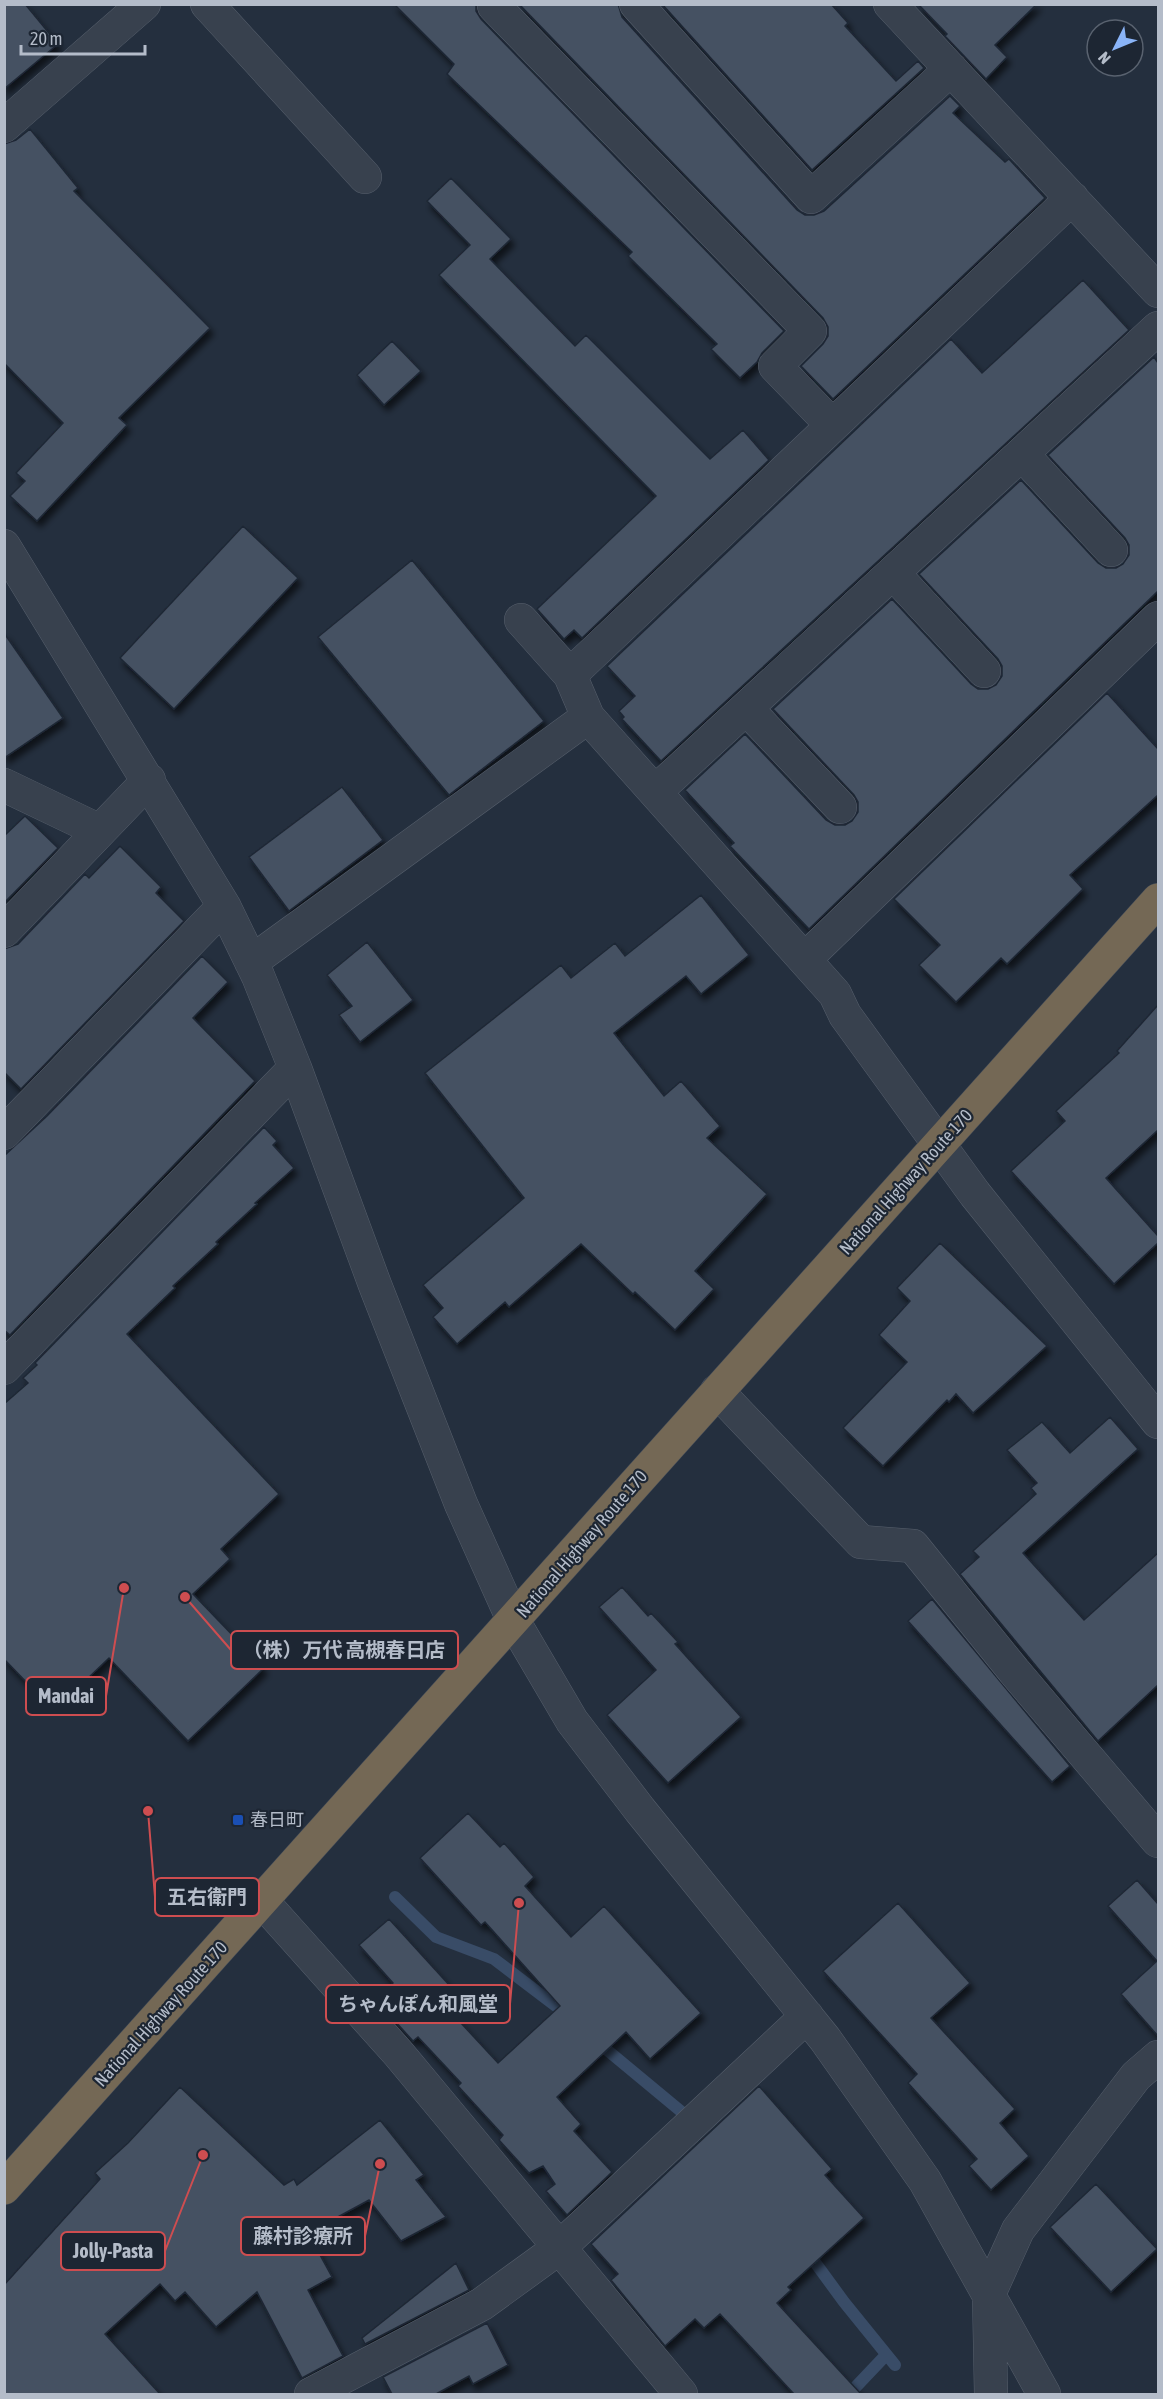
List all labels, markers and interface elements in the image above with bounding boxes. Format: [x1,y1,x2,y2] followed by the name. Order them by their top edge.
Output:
[21,18,146,56] scale bar
[1085,18,1145,78] north arrow
[30,28,62,49] text: 20 m
[1094,49,1114,68] text: N
[835,1105,976,1259] street label: National Highway Route 170
[512,1466,651,1622] street label: National Highway Route 170
[231,1631,458,1669] callout: （株）万代 高槻春日店
[243,1638,445,1661] text: （株）万代 高槻春日店
[26,1677,106,1715] callout: Mandai
[38,1684,94,1707] text: Mandai
[250,1809,304,1830] place label: 春日町
[231,1813,245,1827] marker: 春日町
[155,1878,259,1916] callout: 五右衛門
[167,1885,247,1908] text: 五右衛門
[90,1937,231,2091] street label: National Highway Route 170
[326,1985,510,2023] callout: ちゃんぽん和風堂
[338,1992,498,2015] text: ちゃんぽん和風堂
[241,2217,365,2255] callout: 藤村診療所
[253,2224,353,2247] text: 藤村診療所
[61,2232,165,2270] callout: Jolly-Pasta
[72,2239,153,2262] text: Jolly-Pasta

